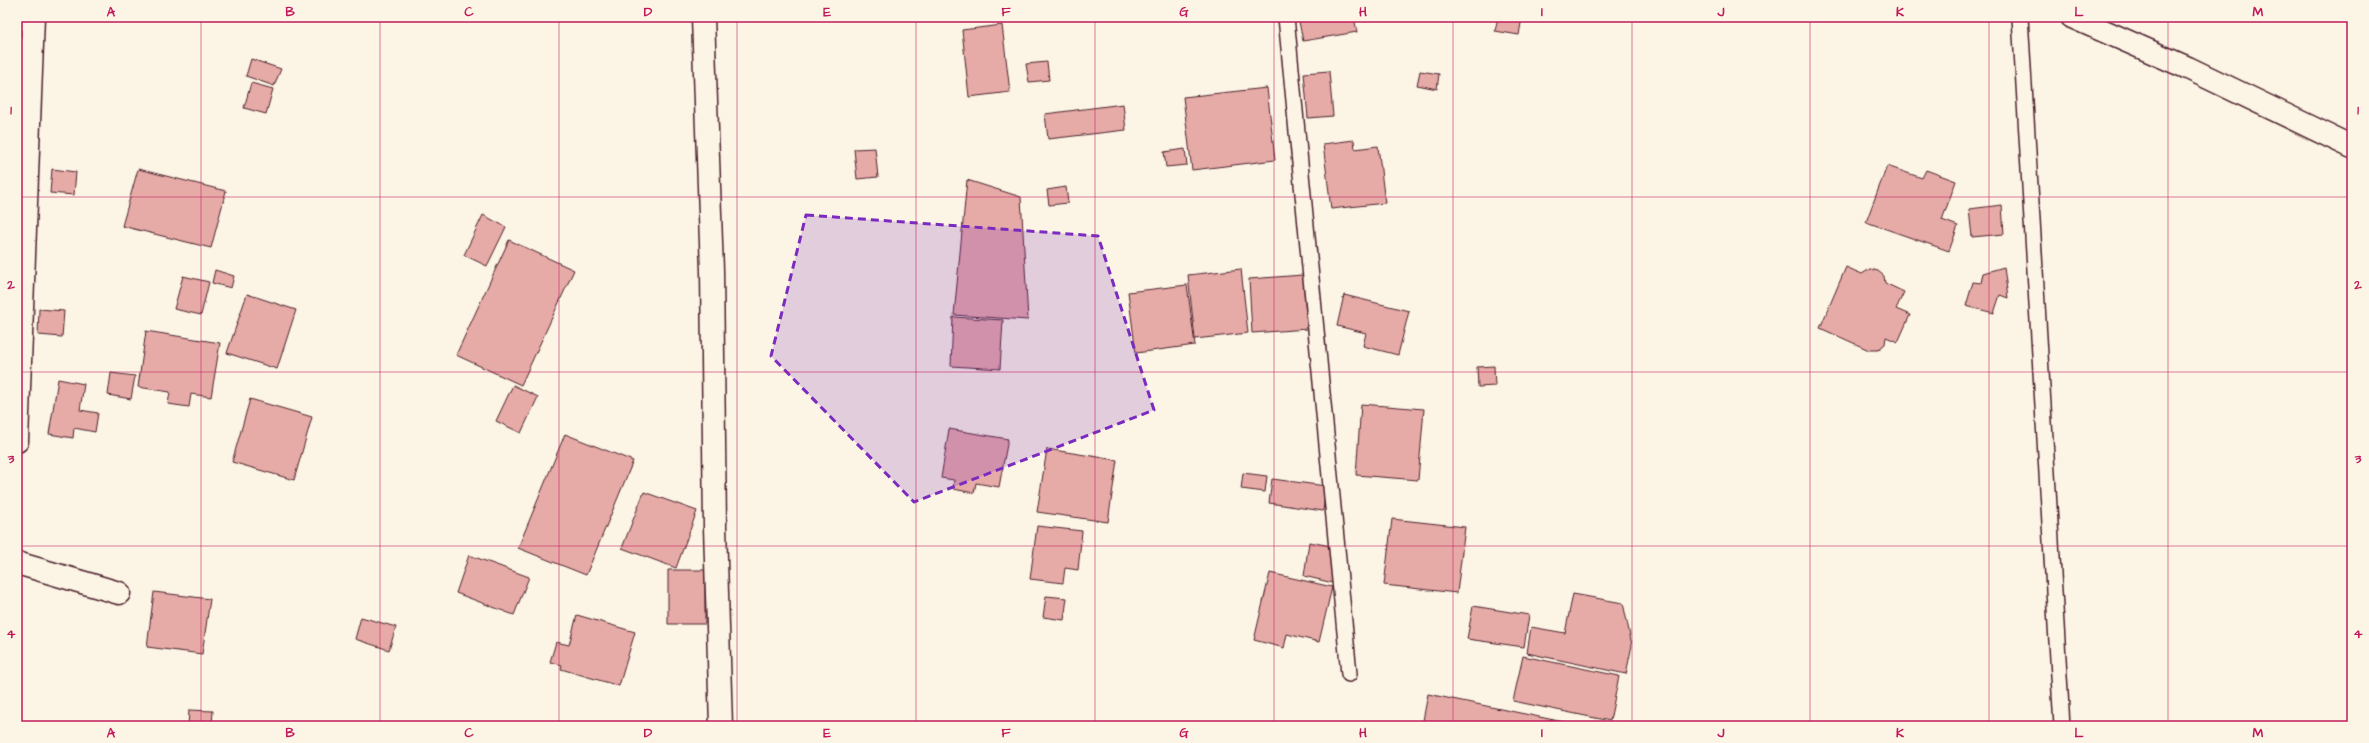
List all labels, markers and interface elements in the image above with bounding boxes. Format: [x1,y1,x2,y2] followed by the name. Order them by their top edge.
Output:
[107,3,116,21] text: A
[285,3,295,21] text: B
[464,3,474,21] text: C
[644,3,653,21] text: D
[823,3,831,21] text: E
[1001,3,1011,21] text: F
[1179,3,1189,21] text: G
[1359,3,1367,21] text: H
[1541,3,1543,21] text: I
[1717,3,1725,21] text: J
[1896,3,1904,21] text: K
[2074,3,2084,21] text: L
[2253,3,2264,21] text: M
[10,101,12,119] text: 1
[2357,101,2359,119] text: 1
[6,276,15,294] text: 2
[2353,276,2362,294] text: 2
[7,450,15,468] text: 3
[2354,450,2362,468] text: 3
[7,625,16,643] text: 4
[2354,625,2363,643] text: 4
[107,724,116,742] text: A
[285,724,295,742] text: B
[464,724,474,742] text: C
[644,724,653,742] text: D
[823,724,831,742] text: E
[1001,724,1011,742] text: F
[1179,724,1189,742] text: G
[1359,724,1367,742] text: H
[1541,724,1543,742] text: I
[1717,724,1725,742] text: J
[1896,724,1904,742] text: K
[2074,724,2084,742] text: L
[2253,724,2264,742] text: M

